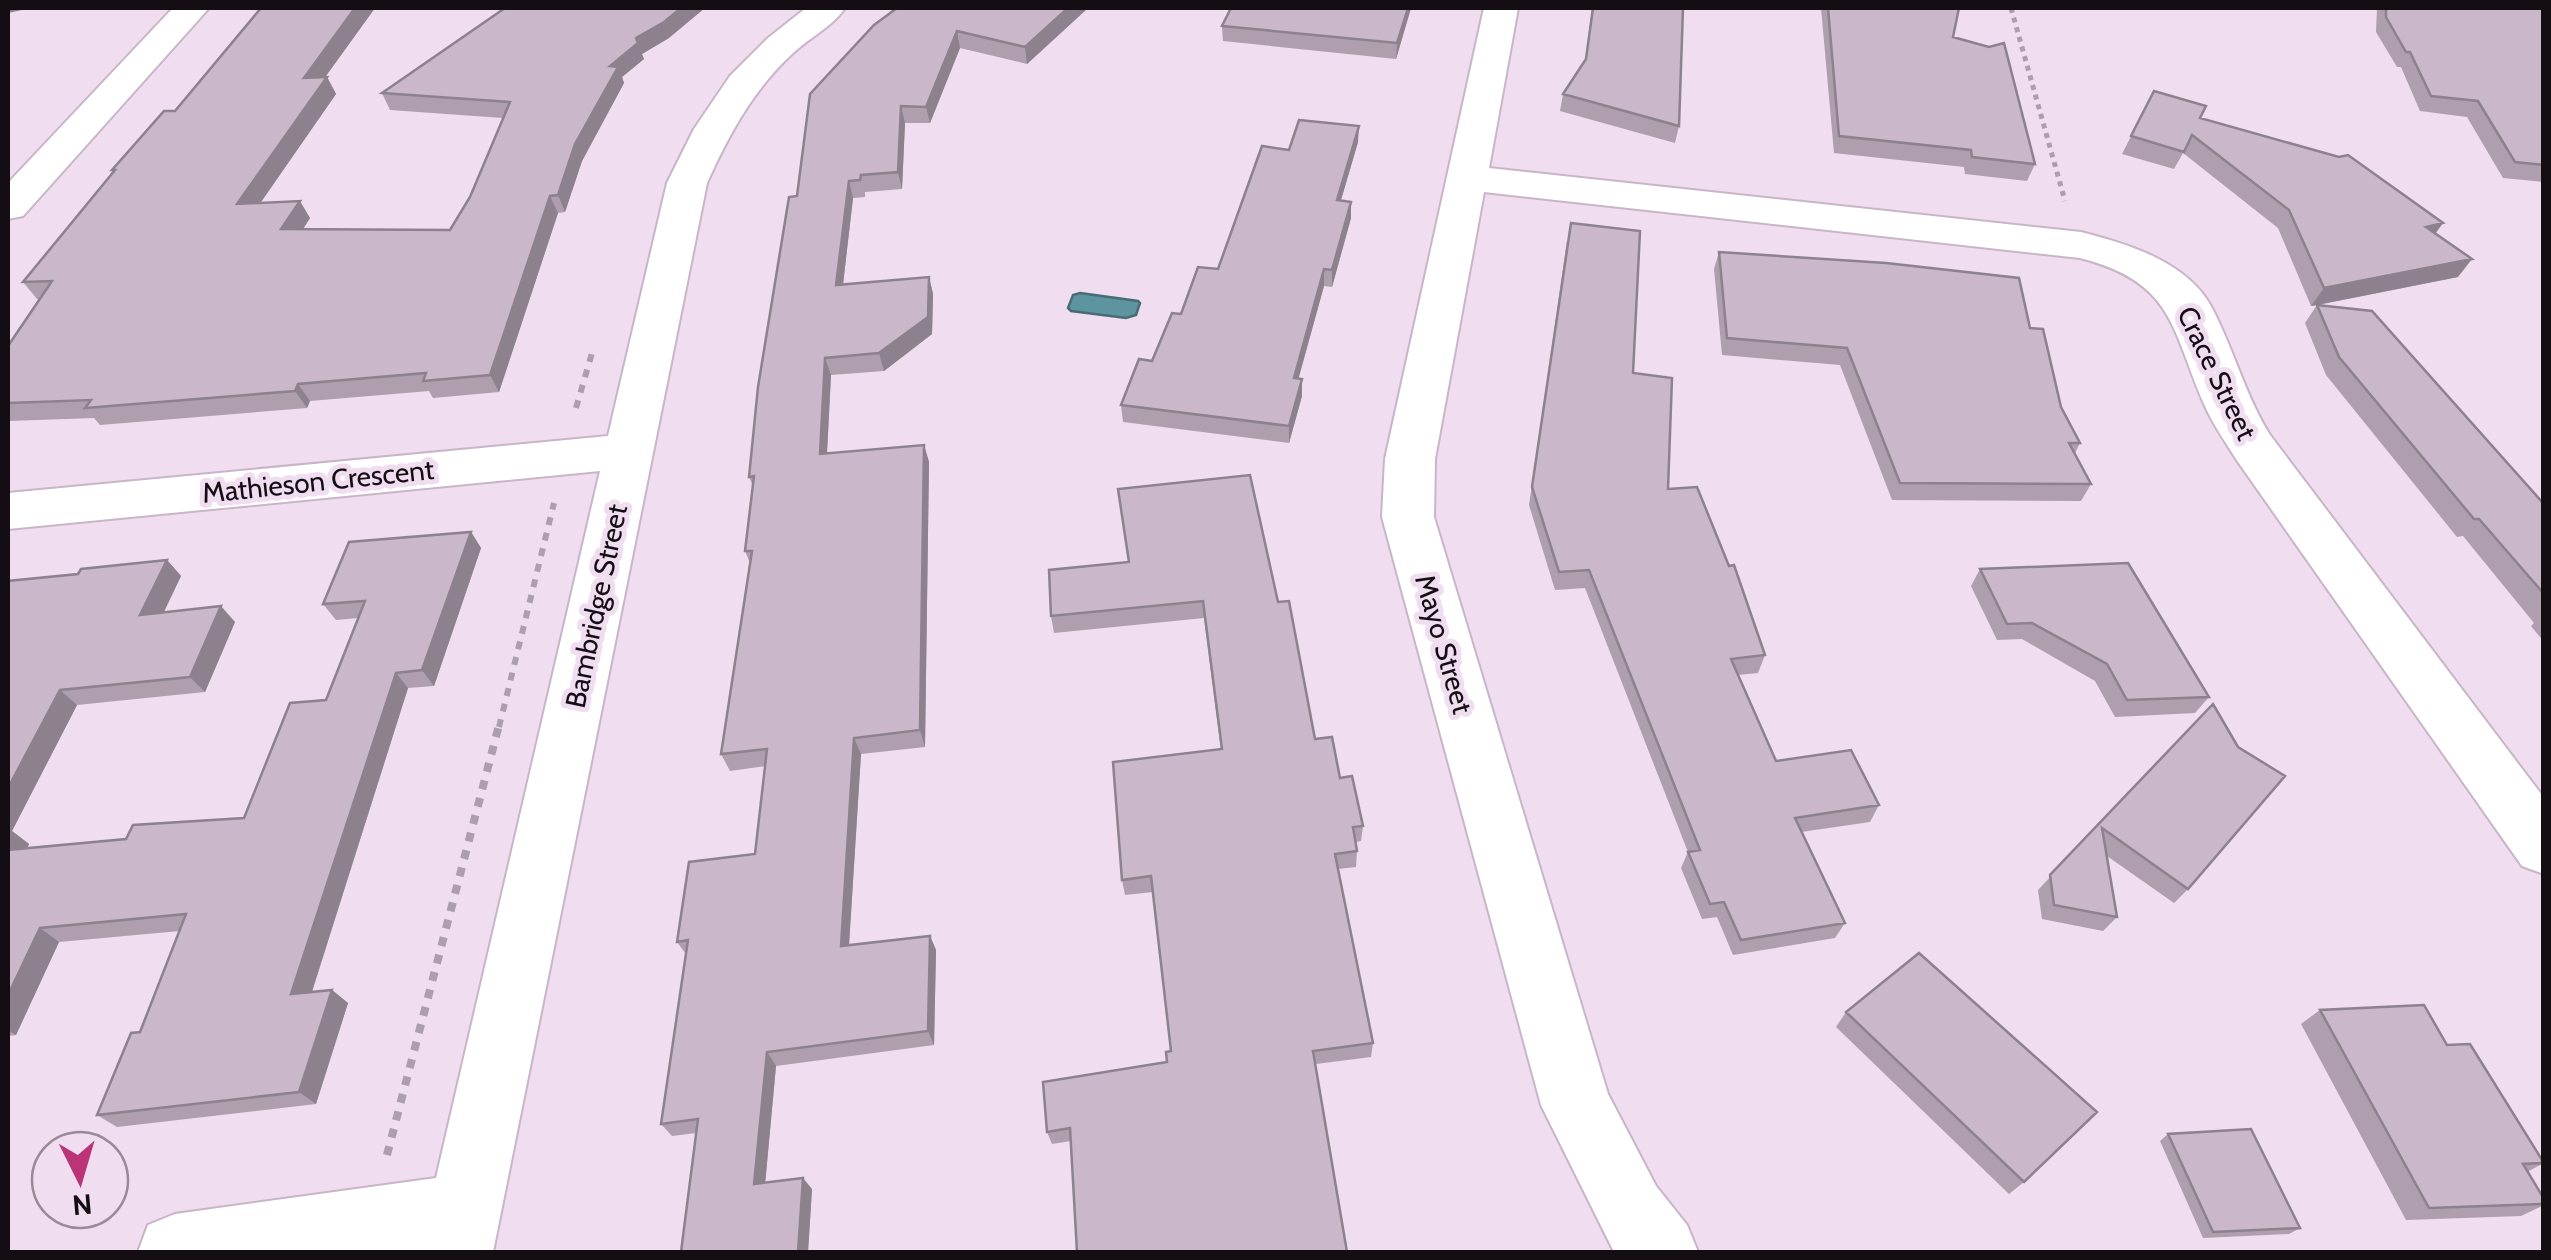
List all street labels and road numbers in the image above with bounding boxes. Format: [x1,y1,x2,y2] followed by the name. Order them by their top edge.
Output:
[2170,301,2264,445] street label: Crace Street
[200,452,436,510] street label: Mathieson Crescent
[558,501,634,711] street label: Bambridge Street
[1408,571,1480,717] street label: Mayo Street

